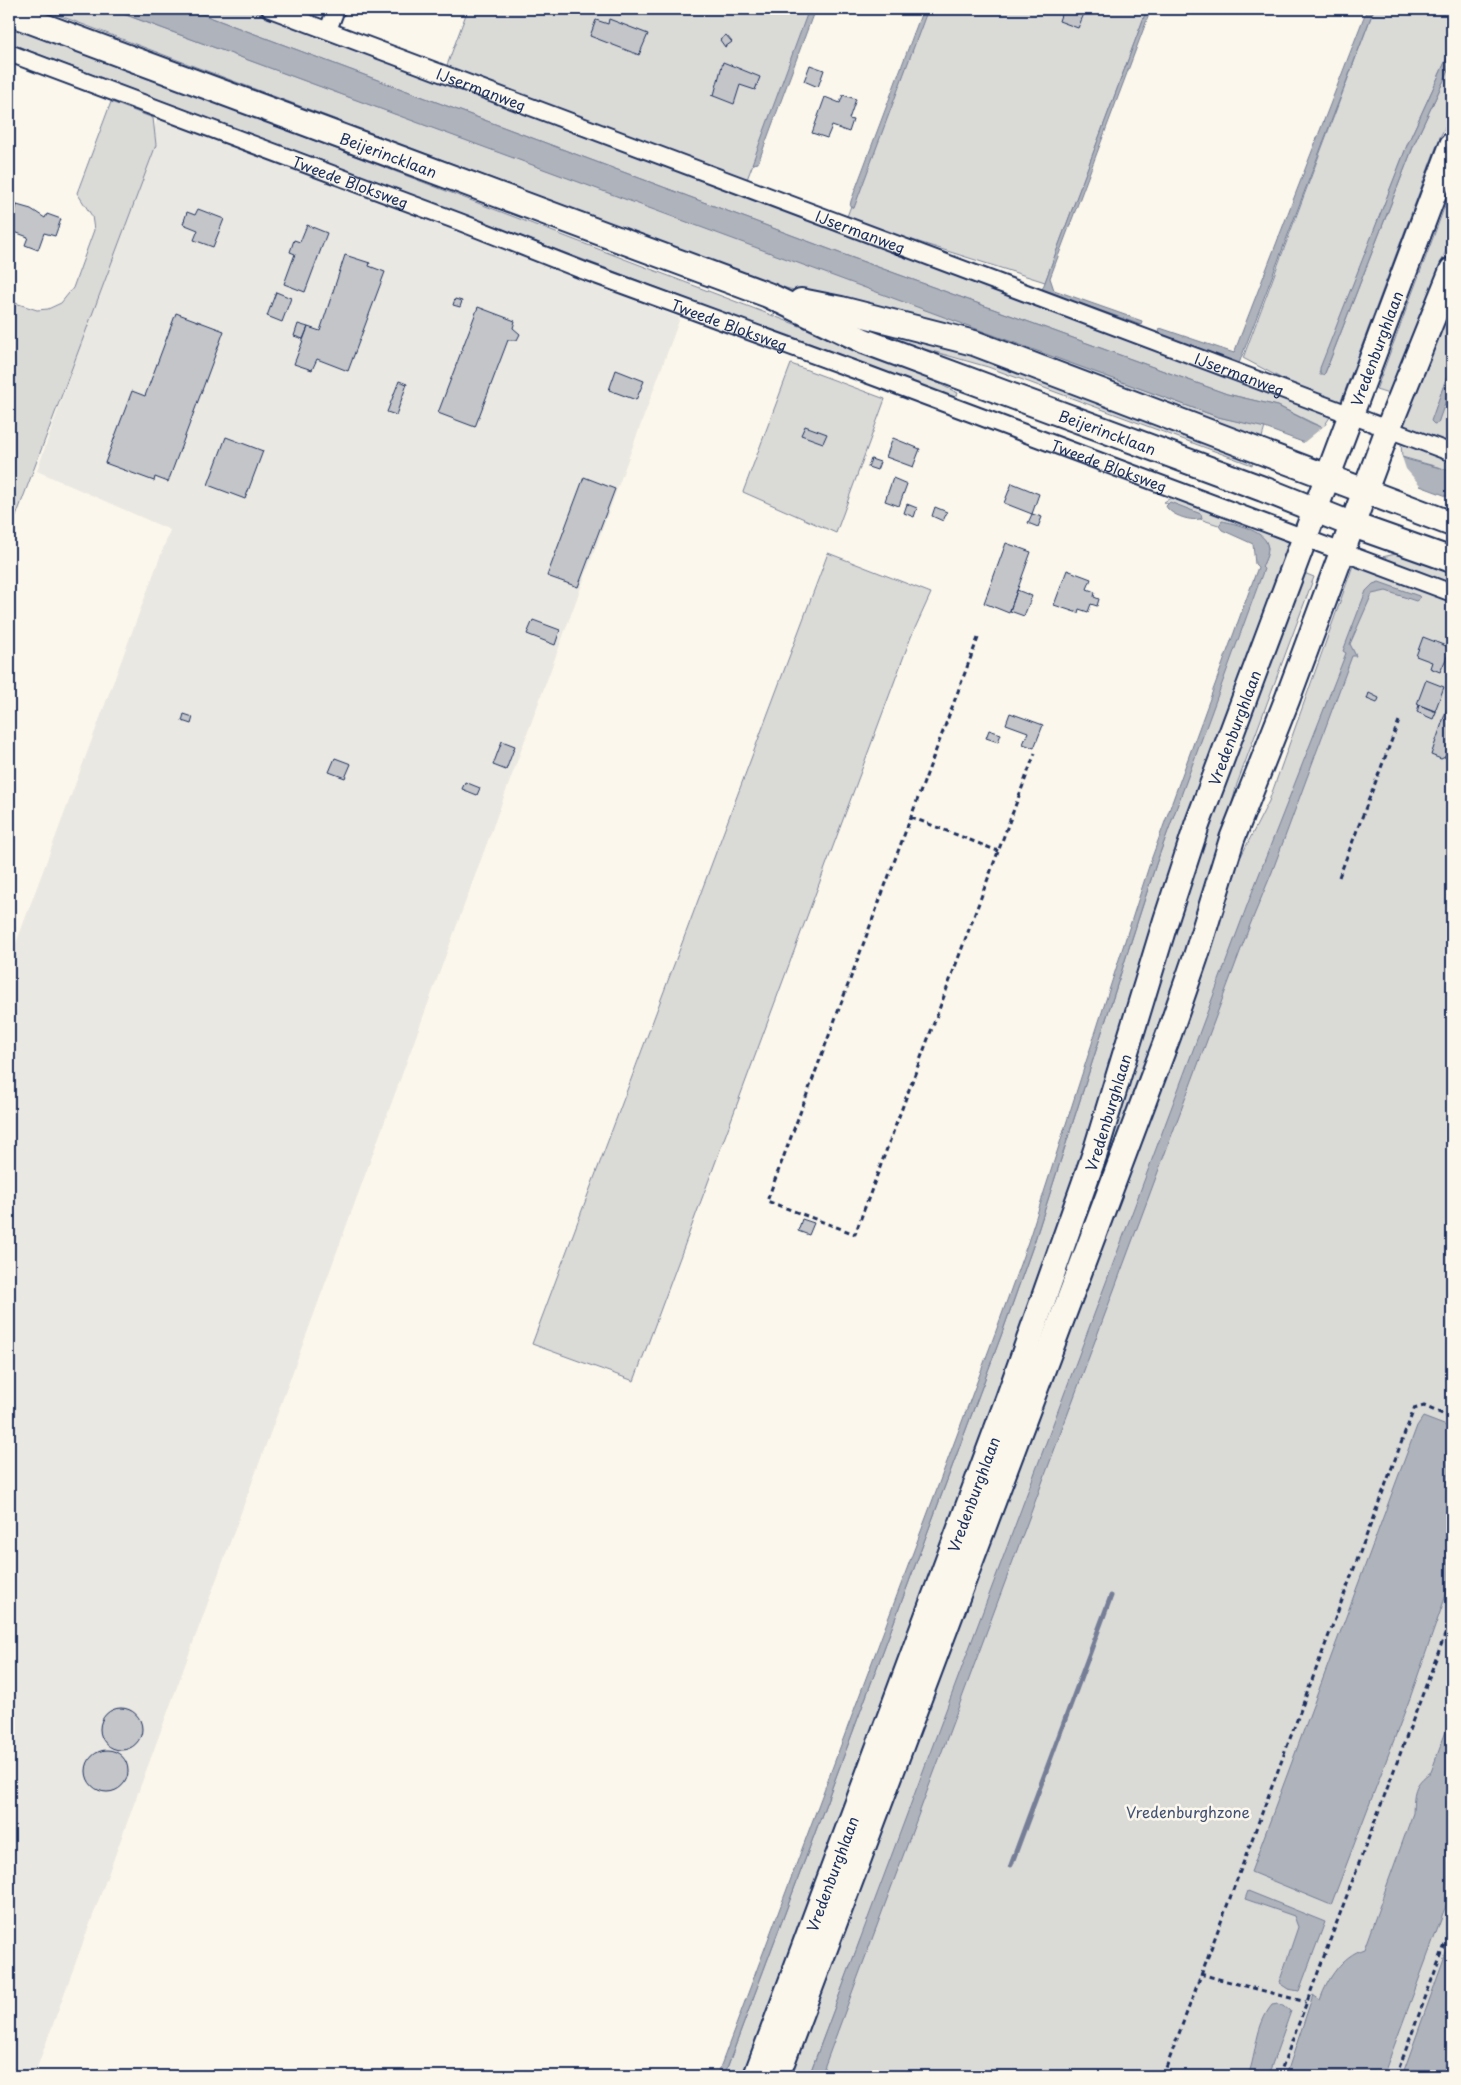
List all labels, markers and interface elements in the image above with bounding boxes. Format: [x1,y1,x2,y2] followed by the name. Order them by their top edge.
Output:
[433,61,530,116] street label: IJsermanweg
[337,125,441,183] street label: Beijerincklaan
[290,149,412,213] street label: Tweede Bloksweg
[813,204,909,258] street label: IJsermanweg
[1344,287,1408,409] street label: Vredenburghlaan
[668,292,791,356] street label: Tweede Bloksweg
[1192,346,1288,401] street label: IJsermanweg
[1056,403,1160,460] street label: Beijerincklaan
[1048,433,1171,497] street label: Tweede Bloksweg
[1201,667,1266,788] street label: Vredenburghlaan
[1078,1051,1136,1174] street label: Vredenburghlaan
[941,1433,1005,1555] street label: Vredenburghlaan
[1126,1800,1250,1823] park label: Vredenburghzone
[799,1813,863,1935] street label: Vredenburghlaan

